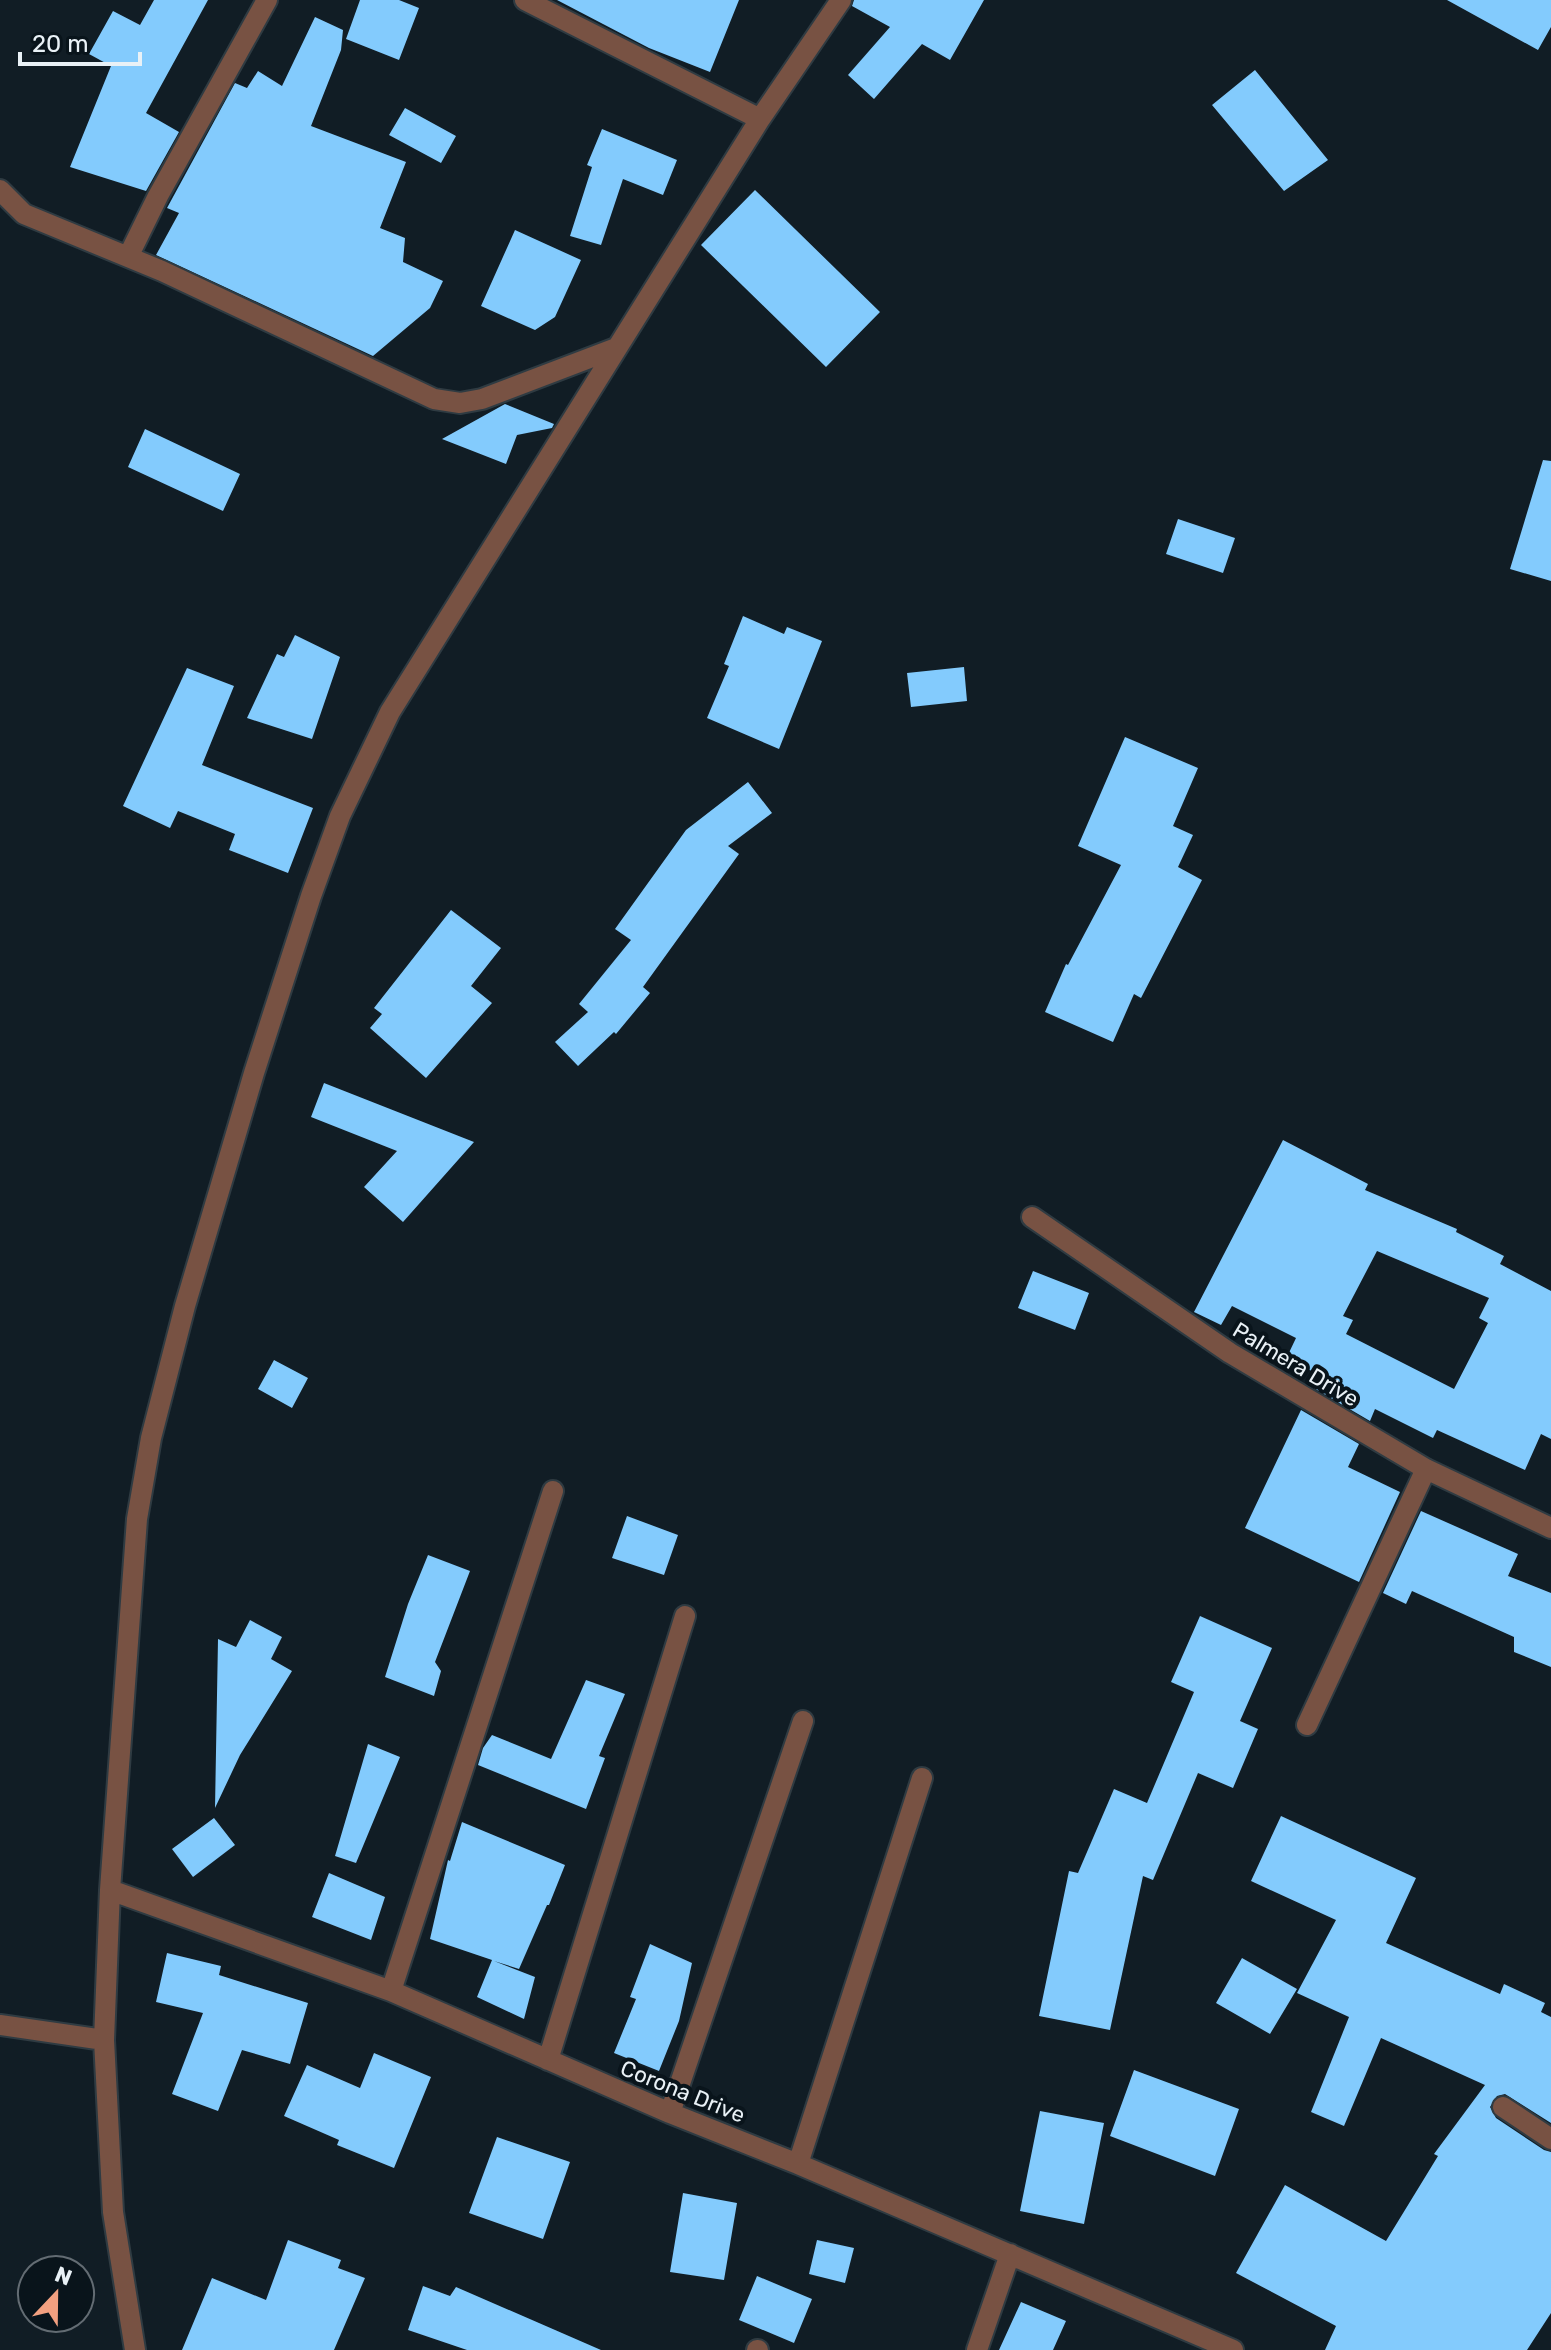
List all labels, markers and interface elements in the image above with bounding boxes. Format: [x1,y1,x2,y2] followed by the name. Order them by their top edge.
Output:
[20,16,140,66] scale bar
[32,30,89,58] text: 20 m
[1228,1316,1364,1413] street label: Palmera Drive
[617,2054,749,2129] street label: Corona Drive
[16,2254,96,2334] north arrow
[51,2260,76,2291] text: N

